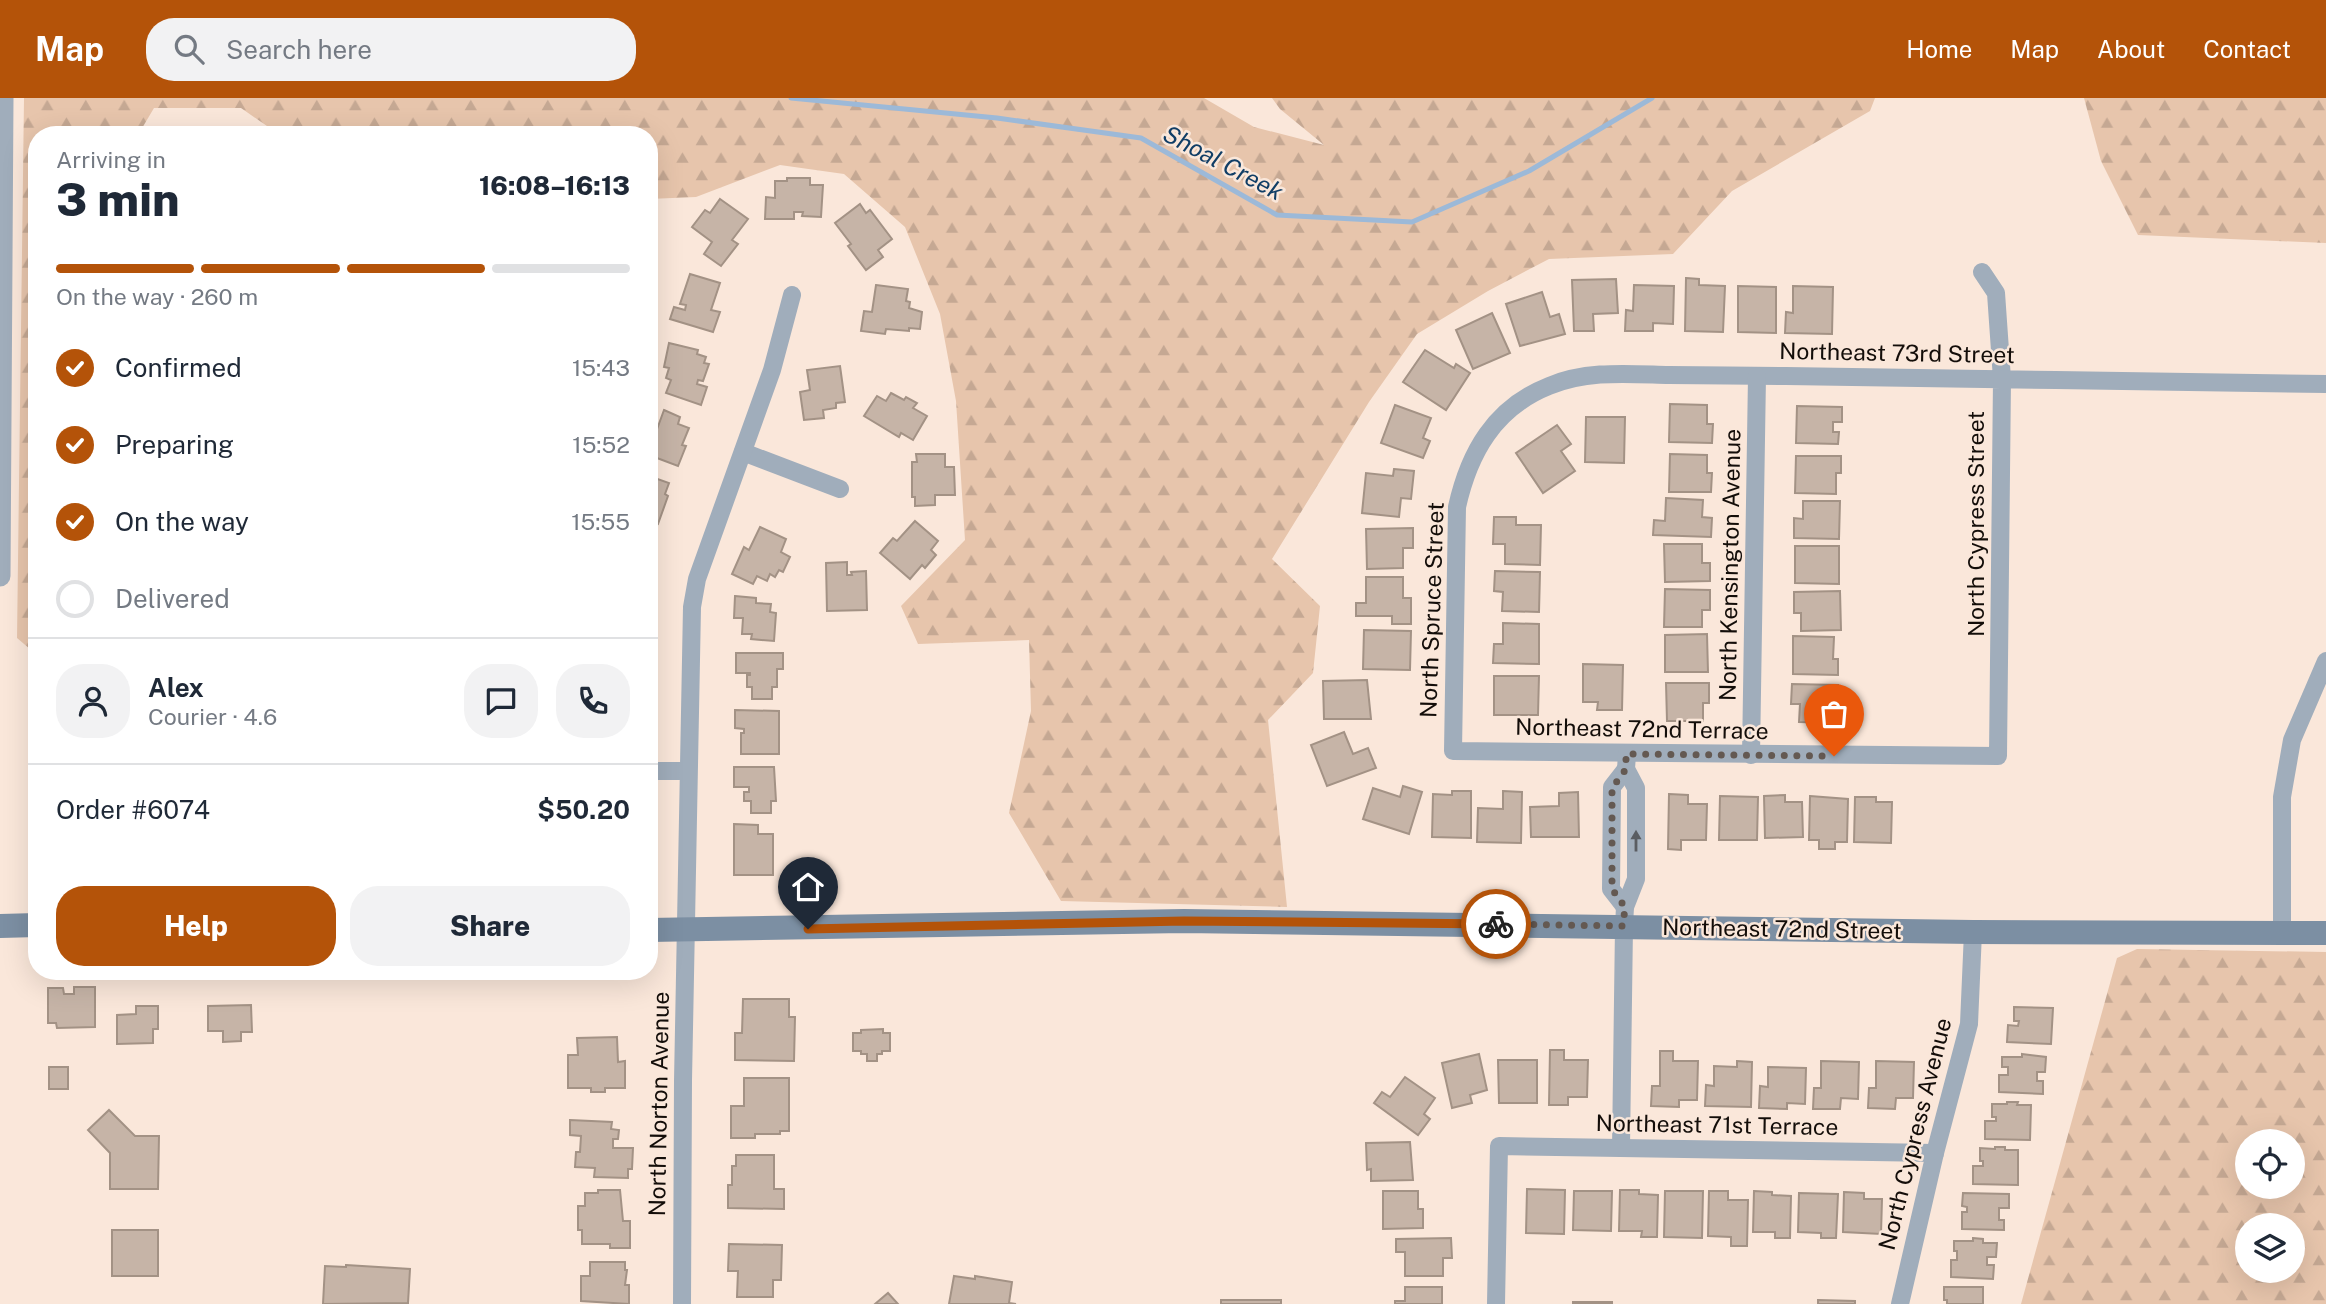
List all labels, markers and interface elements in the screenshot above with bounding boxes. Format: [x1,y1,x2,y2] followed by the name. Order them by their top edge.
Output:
[146,18,636,81] search box
[35,30,104,68] text: Map
[170,30,208,68] icon: search
[226,34,372,65] text: Search here
[1906,35,1972,63] text: Home
[2010,35,2059,63] text: Map
[2097,35,2165,63] text: About
[2203,35,2291,63] text: Contact
[1159,119,1288,205] water label: Shoal Creek
[56,146,166,173] text: Arriving in
[479,170,630,201] text: 16:08–16:13
[56,172,180,226] text: 3 min
[56,283,258,310] text: On the way · 260 m
[1779,337,2015,368] street label: Northeast 73rd Street
[56,349,94,387] icon: check
[115,352,242,383] text: Confirmed
[572,354,630,381] text: 15:43
[1962,411,1989,637] street label: North Cypress Street
[56,426,94,464] icon: check
[115,429,234,460] text: Preparing
[1714,429,1745,701] street label: North Kensington Avenue
[572,431,630,458] text: 15:52
[1414,501,1449,718] street label: North Spruce Street
[56,503,94,541] icon: check
[115,506,249,537] text: On the way
[571,508,630,535] text: 15:55
[115,583,230,614] text: Delivered
[56,664,130,738] button: person
[464,664,538,738] button: chat
[556,664,630,738] button: phone
[148,672,204,703] text: Alex
[1804,684,1864,756] pin
[1815,695,1853,733] icon: bag
[148,703,277,730] text: Courier · 4.6
[1515,713,1769,744] street label: Northeast 72nd Terrace
[56,794,210,825] text: Order #6074
[537,794,630,825] text: $50.20
[1630,830,1642,852] one-way arrow
[778,857,838,929] pin
[789,868,827,906] icon: home
[56,886,336,966] button: Help
[350,886,630,966] button: Share
[1461,889,1531,959] courier
[1477,905,1515,943] icon: bike
[1662,913,1902,944] street label: Northeast 72nd Street
[643,991,674,1217] street label: North Norton Avenue
[1873,1015,1956,1253] street label: North Cypress Avenue
[1595,1109,1839,1140] street label: Northeast 71st Terrace
[2235,1129,2305,1283] map controls
[2235,1129,2305,1199] button: locate
[2235,1213,2305,1283] button: layers

